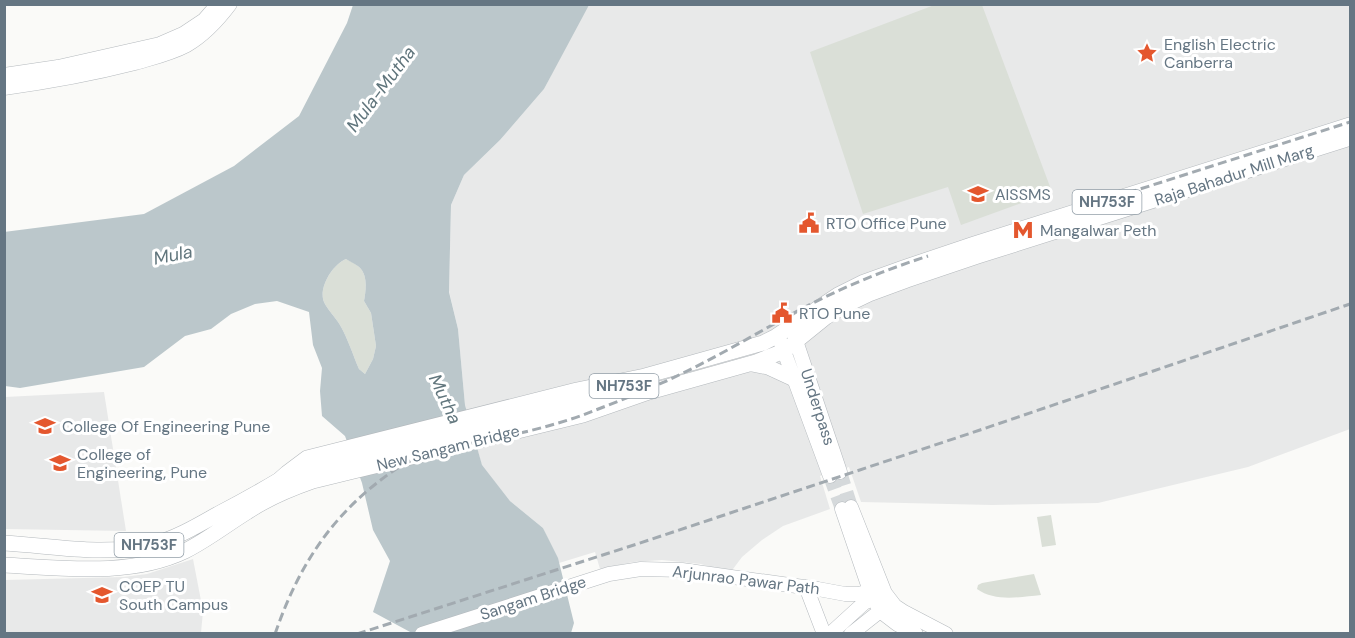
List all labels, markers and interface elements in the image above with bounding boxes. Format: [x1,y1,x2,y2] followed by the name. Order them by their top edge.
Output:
[1164,34,1276,73] place label: English Electric Canberra
[341,41,421,137] water label: Mula-Mutha
[1135,41,1159,65] place icon: English Electric Canberra
[1152,139,1316,211] street label: Raja Bahadur Mill Marg
[966,182,990,206] school or university icon: AISSMS
[995,184,1051,205] place label: AISSMS
[1072,190,1142,214] road number: NH753F
[797,211,821,235] public building icon: RTO Office Pune
[826,213,947,234] place label: RTO Office Pune
[1011,218,1035,242] metro station icon: Mangalwar Peth
[1040,220,1156,241] place label: Mangalwar Peth
[151,239,195,271] water label: Mula
[770,301,794,325] public building icon: RTO Pune
[799,303,870,324] place label: RTO Pune
[796,366,840,448] street label: Underpass
[423,370,467,428] water label: Mutha
[590,374,658,398] road number: NH753F
[33,414,57,438] school or university icon: College Of Engineering Pune
[62,416,270,437] place label: College Of Engineering Pune
[374,420,522,476] street label: New Sangam Bridge
[77,444,207,483] place label: College of Engineering, Pune
[48,451,72,475] school or university icon: College of Engineering, Pune
[114,533,184,557] road number: NH753F
[671,561,821,599] street label: Arjunrao Pawar Path
[477,571,589,625] street label: Sangam Bridge
[119,576,228,615] place label: COEP TU South Campus
[90,583,114,607] school or university icon: COEP TU South Campus

